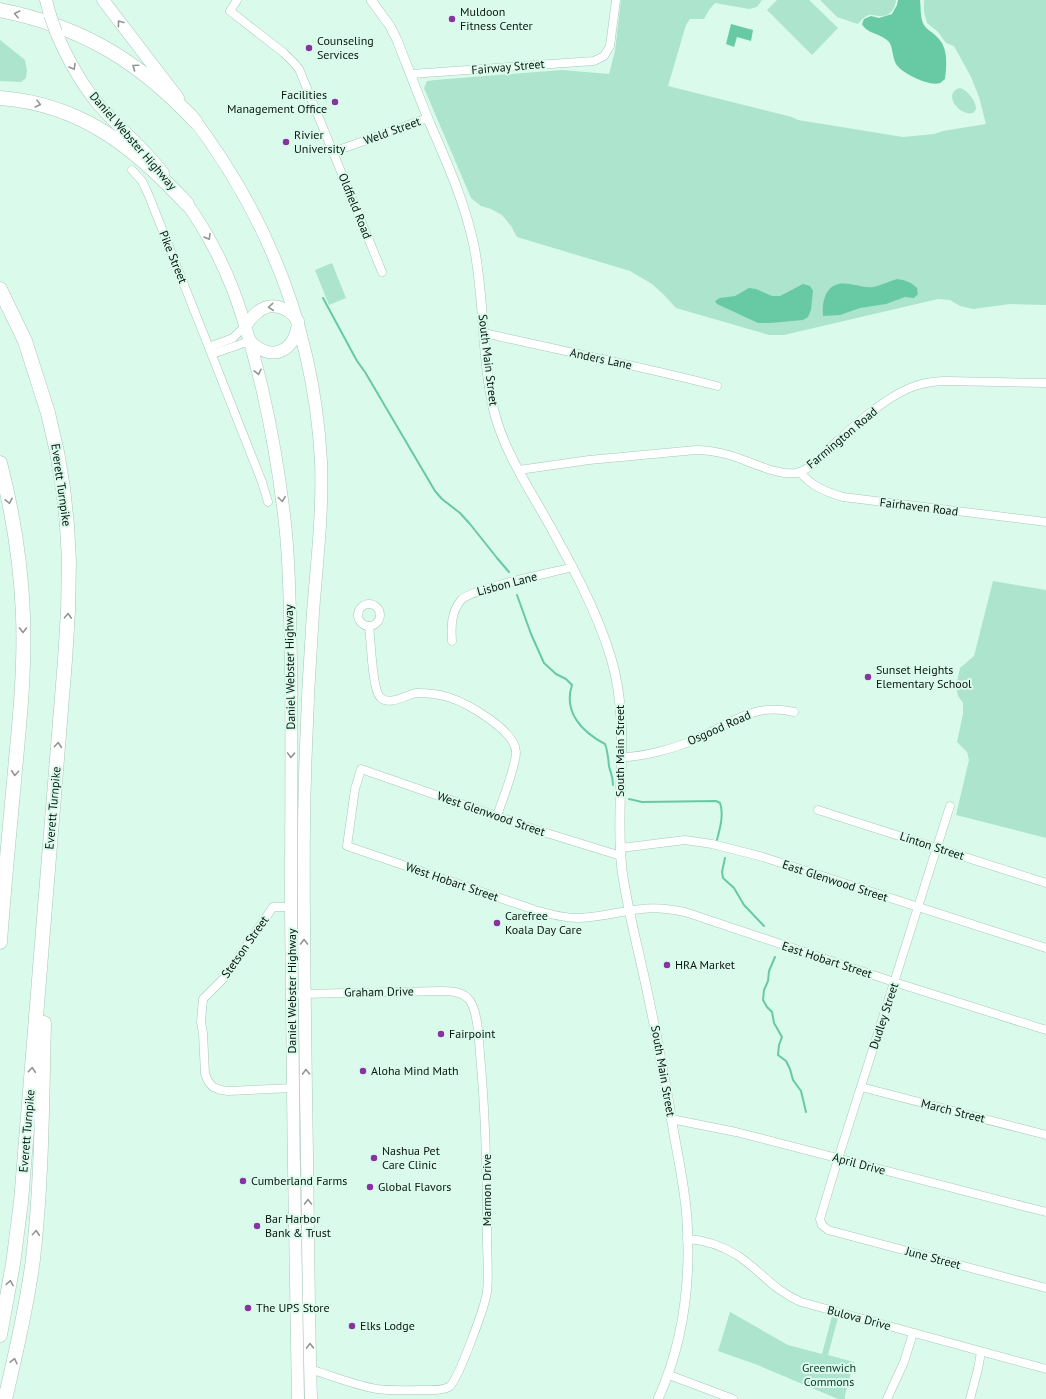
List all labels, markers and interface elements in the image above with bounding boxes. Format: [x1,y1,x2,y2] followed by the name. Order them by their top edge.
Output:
[460,4,533,33] place label: Muldoon Fitness Center
[14,10,21,19] one-way arrow
[447,14,457,24] marker: Muldoon Fitness Center
[118,20,125,27] one-way arrow
[317,33,374,62] place label: Counseling Services
[304,43,314,53] marker: Counseling Services
[471,56,545,77] street label: Fairway Street
[69,63,76,70] one-way arrow
[132,64,139,72] one-way arrow
[227,87,327,116] place label: Facilities Management Office
[87,89,180,193] street label: Daniel Webster Highway
[330,97,340,107] marker: Facilities Management Office
[35,99,42,108] one-way arrow
[361,113,422,148] street label: Weld Street
[294,127,346,156] place label: Rivier University
[281,137,291,147] marker: Rivier University
[336,171,375,241] street label: Oldfield Road
[156,228,191,285] street label: Pike Street
[204,233,211,240] one-way arrow
[268,302,274,311] one-way arrow
[475,313,502,407] street label: South Main Street
[569,345,634,372] street label: Anders Lane
[253,368,261,375] one-way arrow
[803,404,880,472] street label: Farmington Road
[48,443,75,527] street label: Everett Turnpike
[879,494,959,519] street label: Fairhaven Road
[277,496,286,502] one-way arrow
[5,498,13,504] one-way arrow
[475,568,539,599] street label: Lisbon Lane
[281,604,298,730] street label: Daniel Webster Highway
[64,613,72,619] one-way arrow
[19,627,27,633] one-way arrow
[876,662,972,691] place label: Sunset Heights Elementary School
[863,672,873,682] marker: Sunset Heights Elementary School
[612,705,627,797] street label: South Main Street
[685,707,753,748] street label: Osgood Road
[54,742,63,748] one-way arrow
[287,752,295,758] one-way arrow
[41,766,64,850] street label: Everett Turnpike
[10,770,19,776] one-way arrow
[435,788,547,839] street label: West Glenwood Street
[898,828,966,863] street label: Linton Street
[780,856,890,905] street label: East Glenwood Street
[404,859,501,904] street label: West Hobart Street
[505,908,582,937] place label: Carefree Koala Day Care
[218,913,271,981] street label: Stetson Street
[492,918,502,928] marker: Carefree Koala Day Care
[284,928,299,1054] street label: Daniel Webster Highway
[780,938,874,981] street label: East Hobart Street
[300,939,308,945] one-way arrow
[675,957,735,972] place label: HRA Market
[662,960,672,970] marker: HRA Market
[866,981,901,1051] street label: Dudley Street
[344,983,414,1000] street label: Graham Drive
[648,1024,679,1118] street label: South Main Street
[449,1026,495,1041] place label: Fairpoint
[436,1029,446,1039] marker: Fairpoint
[371,1063,459,1078] place label: Aloha Mind Math
[358,1066,368,1076] marker: Aloha Mind Math
[27,1067,36,1073] one-way arrow
[302,1069,310,1075] one-way arrow
[15,1089,38,1173] street label: Everett Turnpike
[920,1095,987,1126] street label: March Street
[382,1143,440,1172] place label: Nashua Pet Care Clinic
[831,1149,887,1178] street label: April Drive
[369,1153,379,1163] marker: Nashua Pet Care Clinic
[479,1154,494,1226] street label: Marmon Drive
[251,1173,347,1188] place label: Cumberland Farms
[238,1176,248,1186] marker: Cumberland Farms
[378,1179,451,1194] place label: Global Flavors
[365,1182,375,1192] marker: Global Flavors
[303,1199,312,1205] one-way arrow
[265,1211,331,1240] place label: Bar Harbor Bank & Trust
[252,1221,262,1231] marker: Bar Harbor Bank & Trust
[31,1230,40,1236] one-way arrow
[903,1243,962,1272] street label: June Street
[5,1280,14,1286] one-way arrow
[256,1300,330,1315] place label: The UPS Store
[826,1302,893,1333] street label: Bulova Drive
[243,1303,253,1313] marker: The UPS Store
[360,1318,415,1333] place label: Elks Lodge
[347,1321,357,1331] marker: Elks Lodge
[306,1343,314,1349] one-way arrow
[10,1358,18,1364] one-way arrow
[802,1360,856,1389] park label: Greenwich Commons

